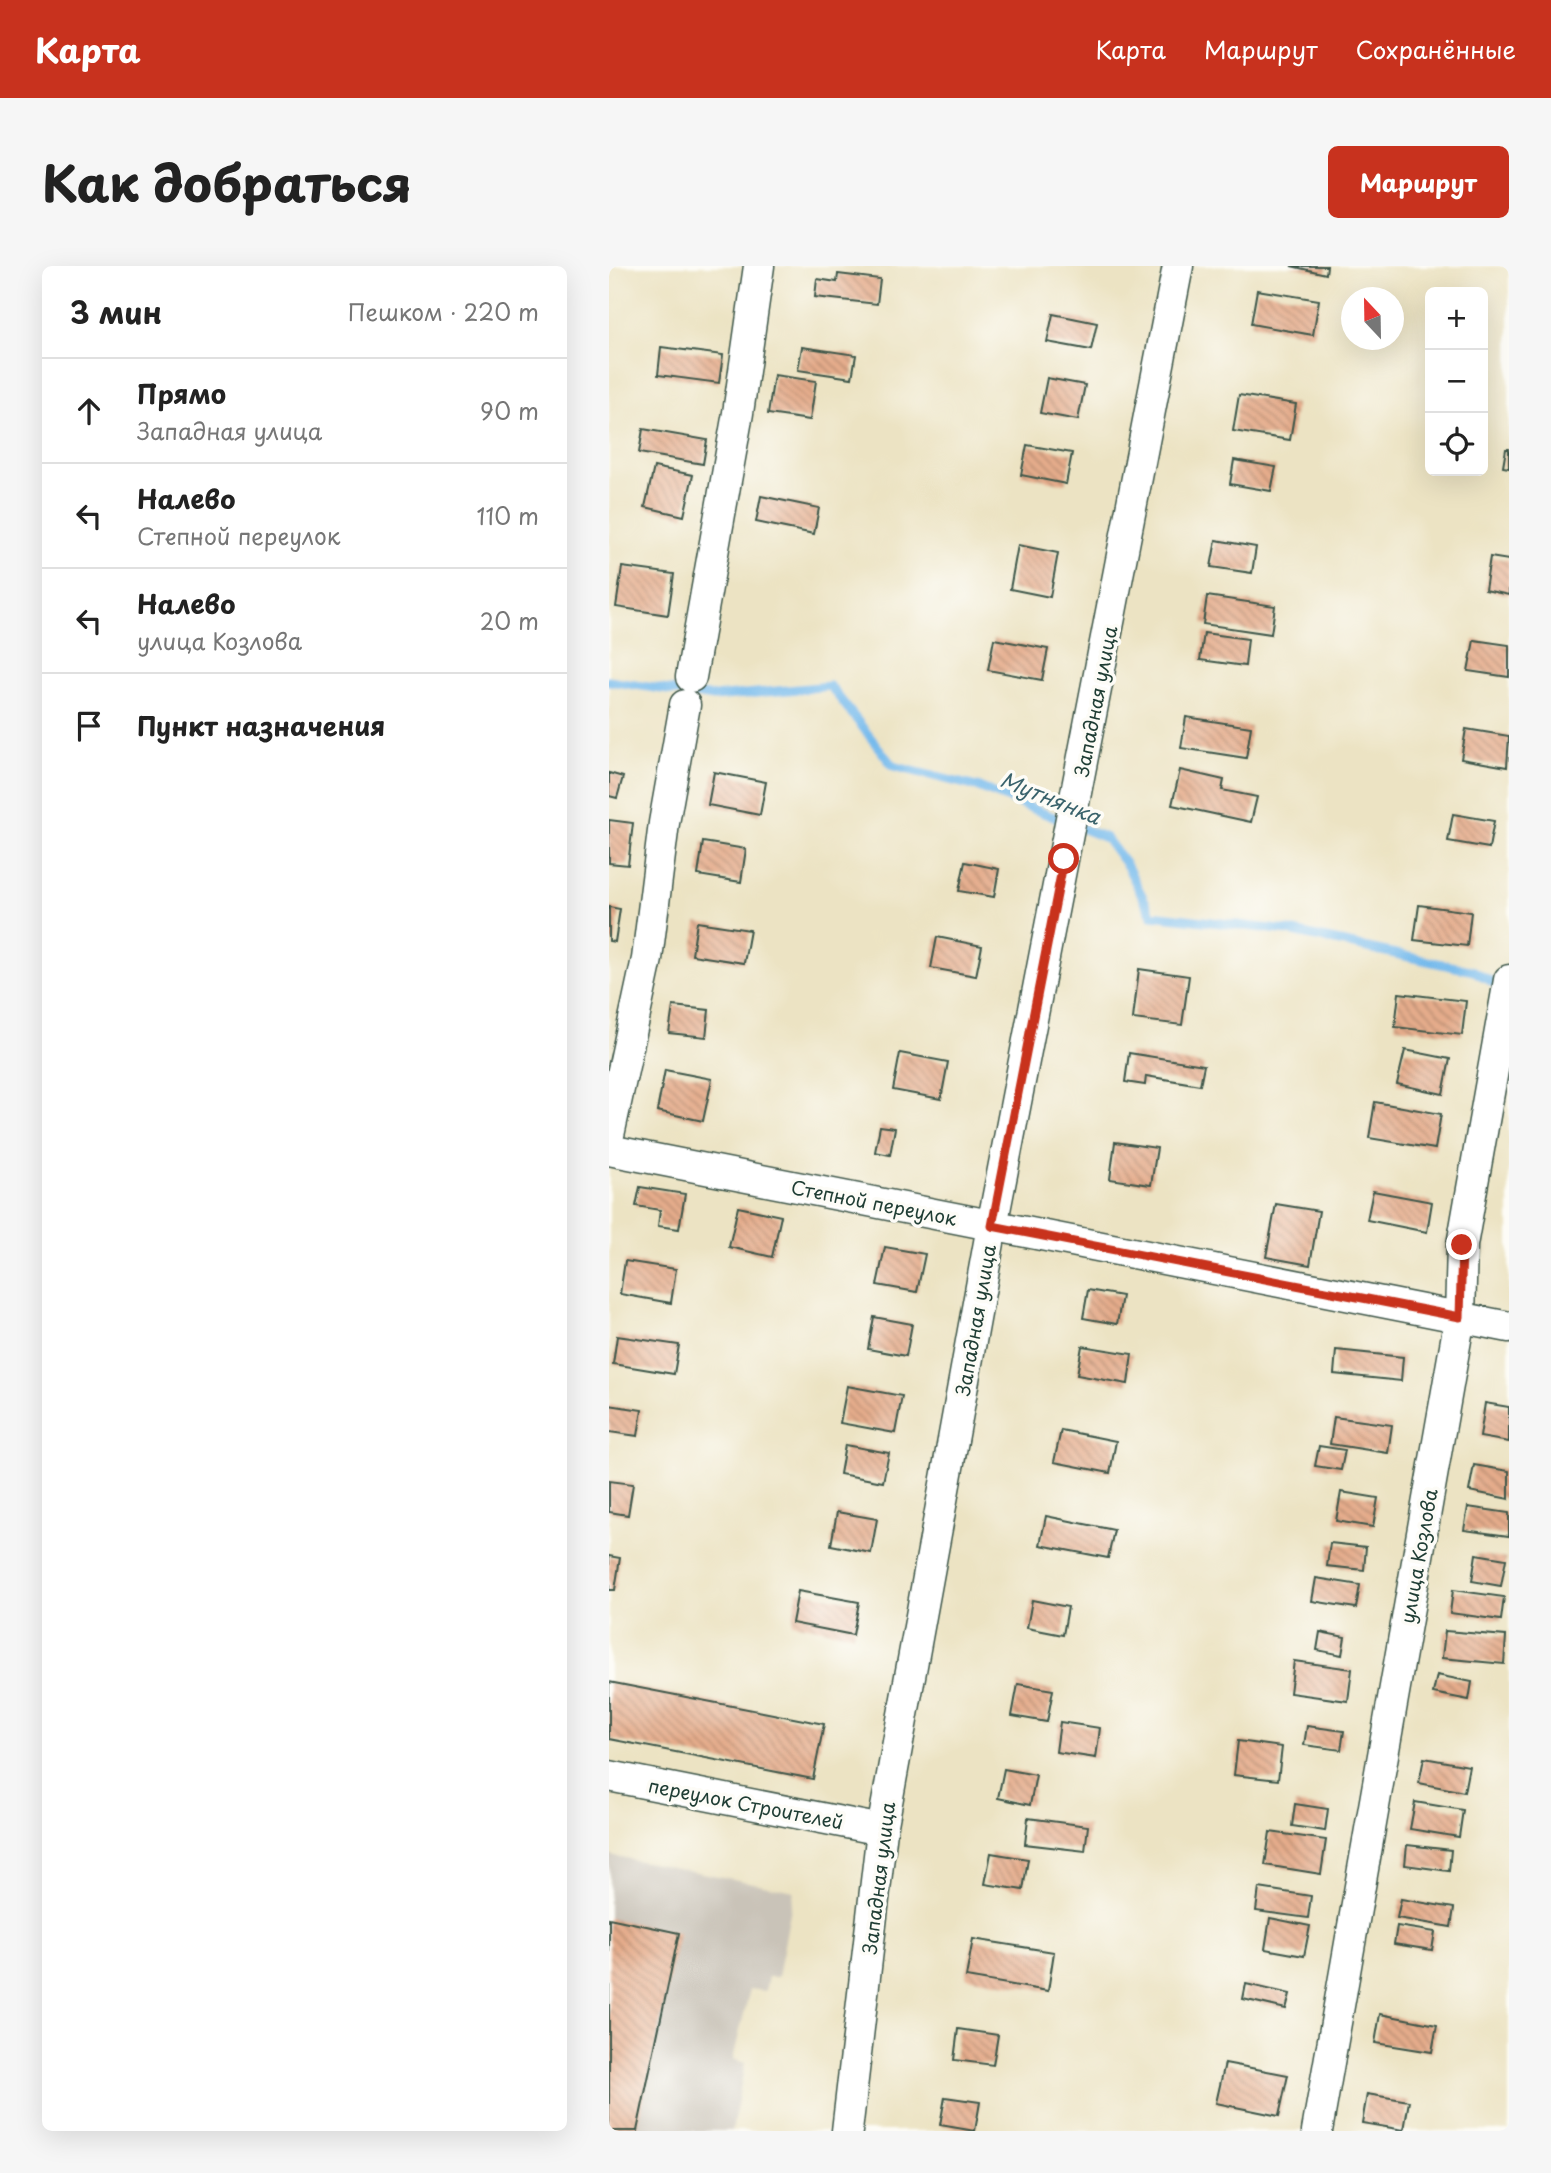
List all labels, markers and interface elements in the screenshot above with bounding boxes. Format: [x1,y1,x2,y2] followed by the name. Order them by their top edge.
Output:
[35,24,141,74] text: Карта
[1095,31,1166,67] text: Карта
[1204,31,1318,67] text: Маршрут
[1356,31,1516,67] text: Сохранённые
[42,145,412,219] text: Как добраться
[1328,146,1509,218] button: Маршрут
[1341,287,1404,350] north arrow
[1425,287,1488,476] map controls
[1425,287,1488,350] button: +
[70,289,162,334] text: 3 мин
[348,294,539,329] text: Пешком · 220 m
[1425,350,1488,413] button: −
[137,374,226,413] text: Прямо
[70,392,108,430] icon: ahead
[480,393,539,428] text: 90 m
[137,413,322,448] text: Западная улица
[1425,413,1488,476] button: locate
[137,479,235,518] text: Налево
[70,497,108,535] icon: left
[477,498,539,533] text: 110 m
[137,518,340,553] text: Степной переулок
[137,584,235,623] text: Налево
[70,602,108,640] icon: left
[480,603,539,638] text: 20 m
[137,623,302,658] text: улица Козлова
[1067,623,1123,779] street label: Западная улица
[137,706,385,745] text: Пункт назначения
[70,707,108,745] icon: arrive
[996,762,1107,832] water label: Мутнянка
[1048,843,1079,874] route start
[789,1172,960,1232] street label: Степной переулок
[1446,1229,1477,1260] route end
[948,1242,1002,1398] street label: Западная улица
[1392,1486,1444,1626] street label: улица Козлова
[646,1770,846,1836] street label: переулок Строителей
[855,1800,901,1956] street label: Западная улица

